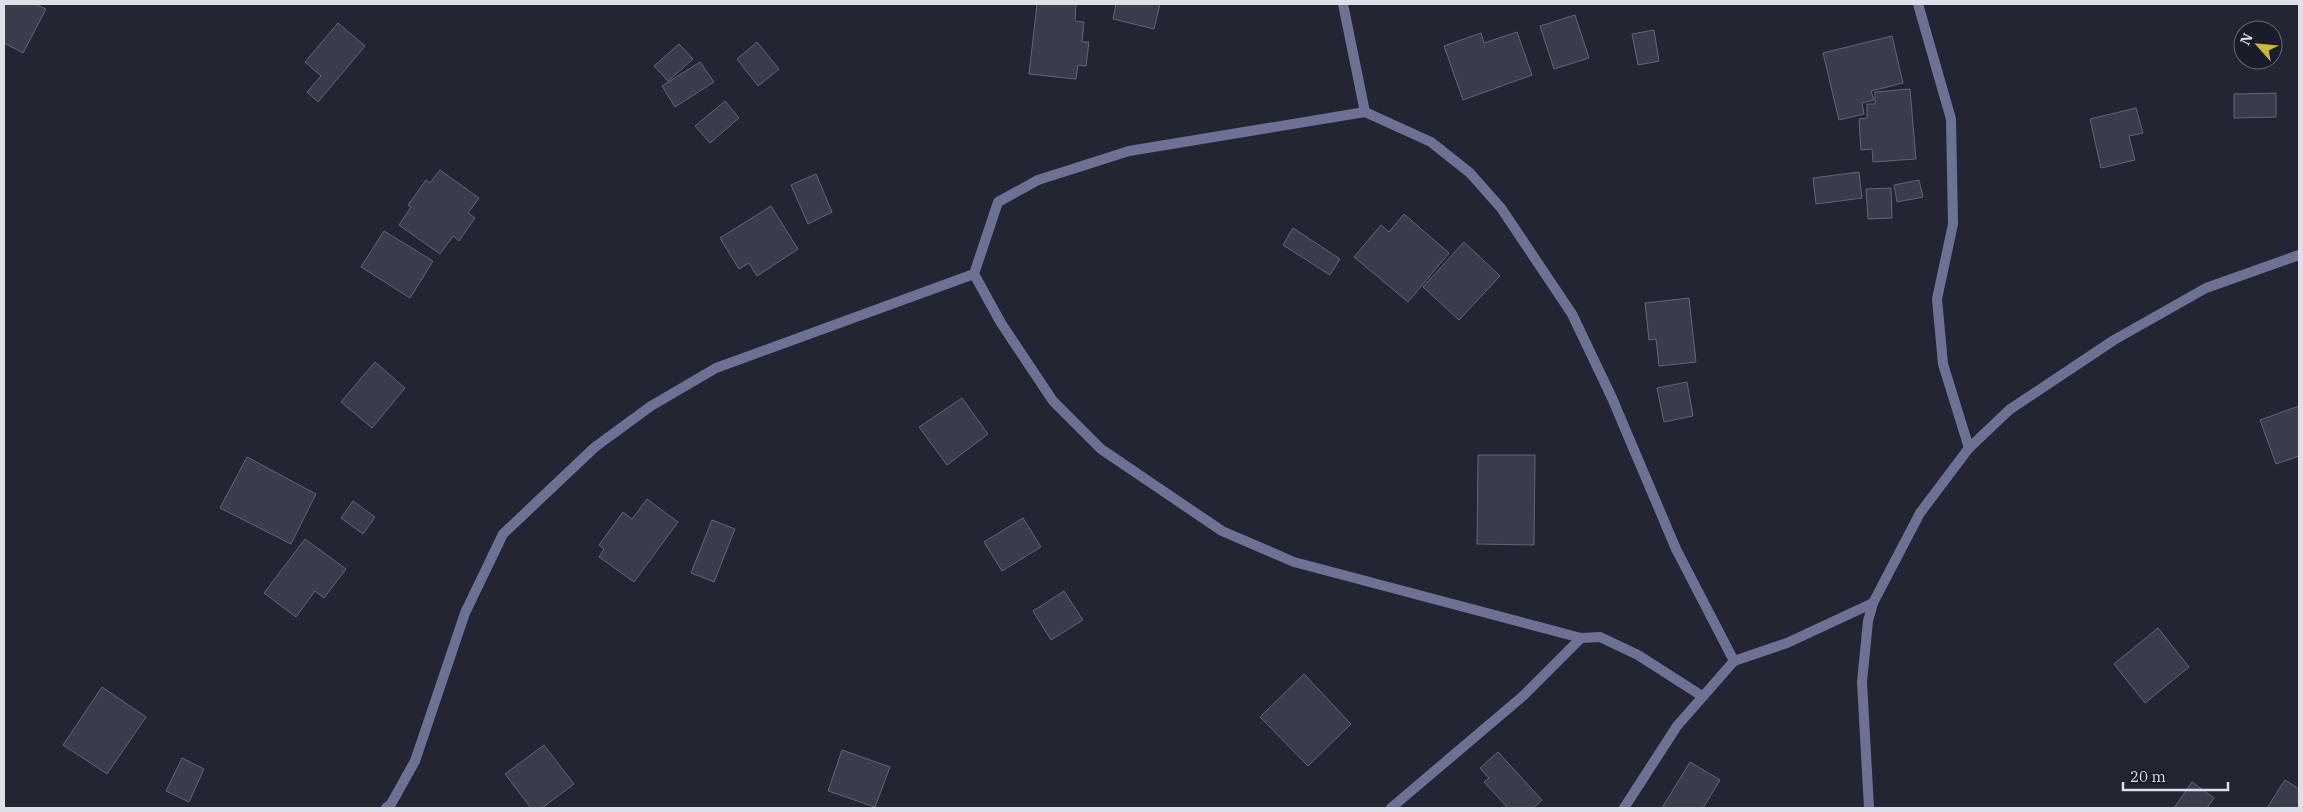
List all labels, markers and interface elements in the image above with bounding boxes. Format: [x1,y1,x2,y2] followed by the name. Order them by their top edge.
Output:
[2233,20,2283,70] north arrow
[2236,30,2257,48] text: N
[2123,760,2228,792] scale bar
[2130,767,2166,786] text: 20 m

